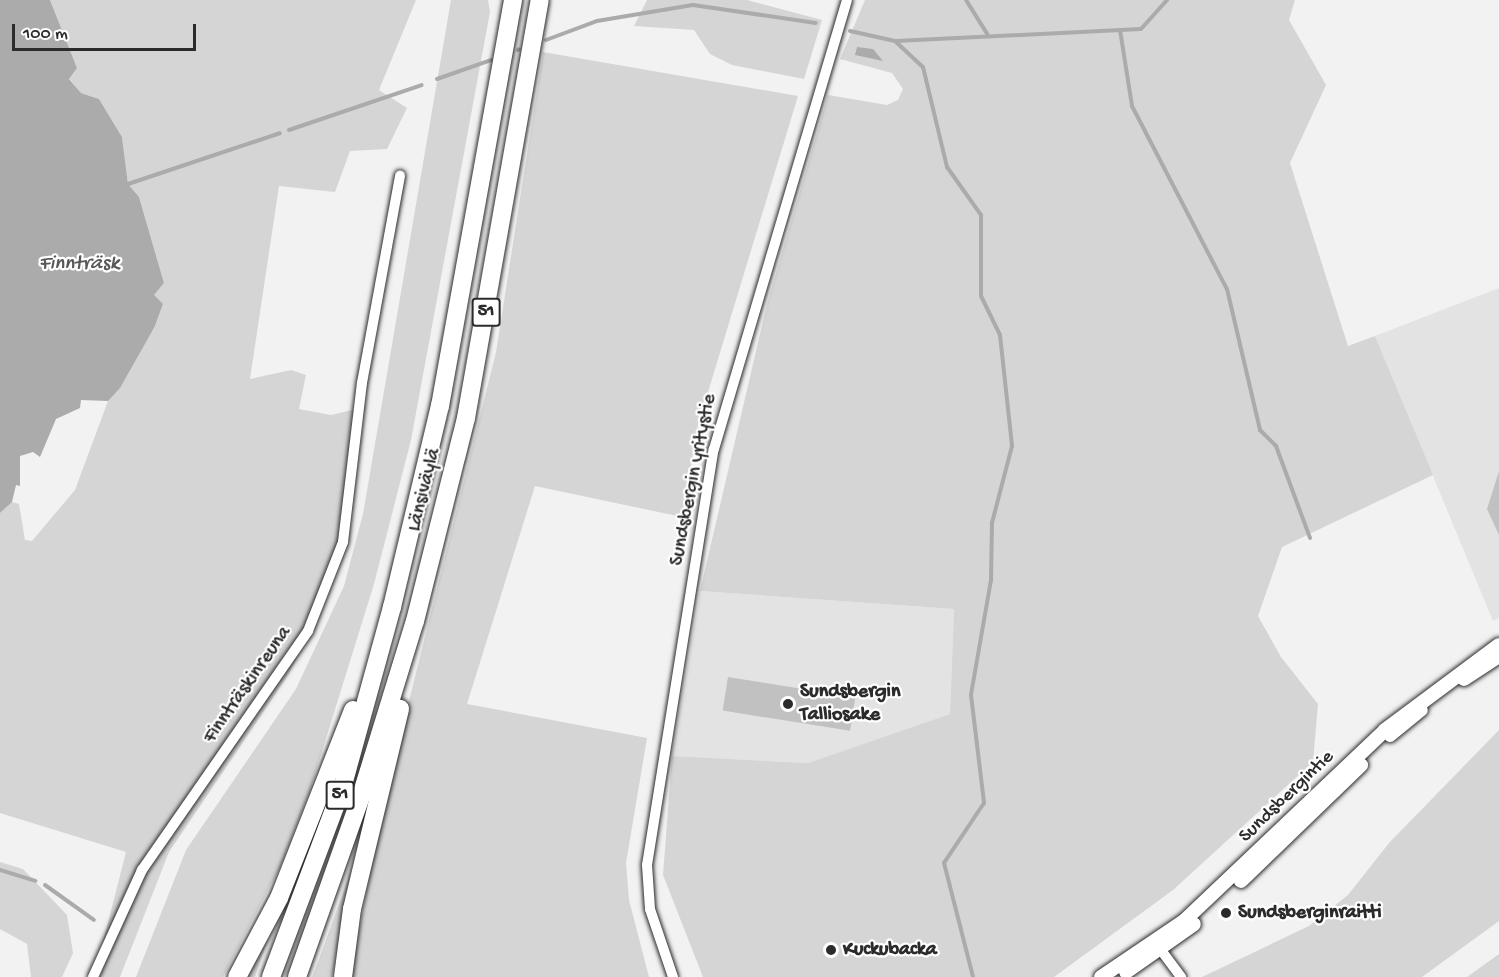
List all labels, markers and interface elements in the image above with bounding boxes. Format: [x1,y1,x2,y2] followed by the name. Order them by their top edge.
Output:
[15,12,200,50] scale bar
[23,24,68,45] text: 100 m
[39,252,119,278] water label: Finnträsk
[471,297,501,327] road number: 51
[666,392,722,568] street label: Sundsbergin yritystie
[403,446,447,534] street label: Länsiväylä
[199,622,297,748] street label: Finnträskinreuna
[800,680,900,727] place label: Sundsbergin Talliosake
[781,697,795,711] marker: Sundsbergin Talliosake
[1234,746,1340,848] street label: Sundsbergintie
[325,780,355,810] road number: 51
[1238,901,1382,925] place label: Sundsberginraitti
[1219,906,1233,920] marker: Sundsberginraitti
[843,938,937,962] place label: Kuckubacka
[824,943,838,957] marker: Kuckubacka

